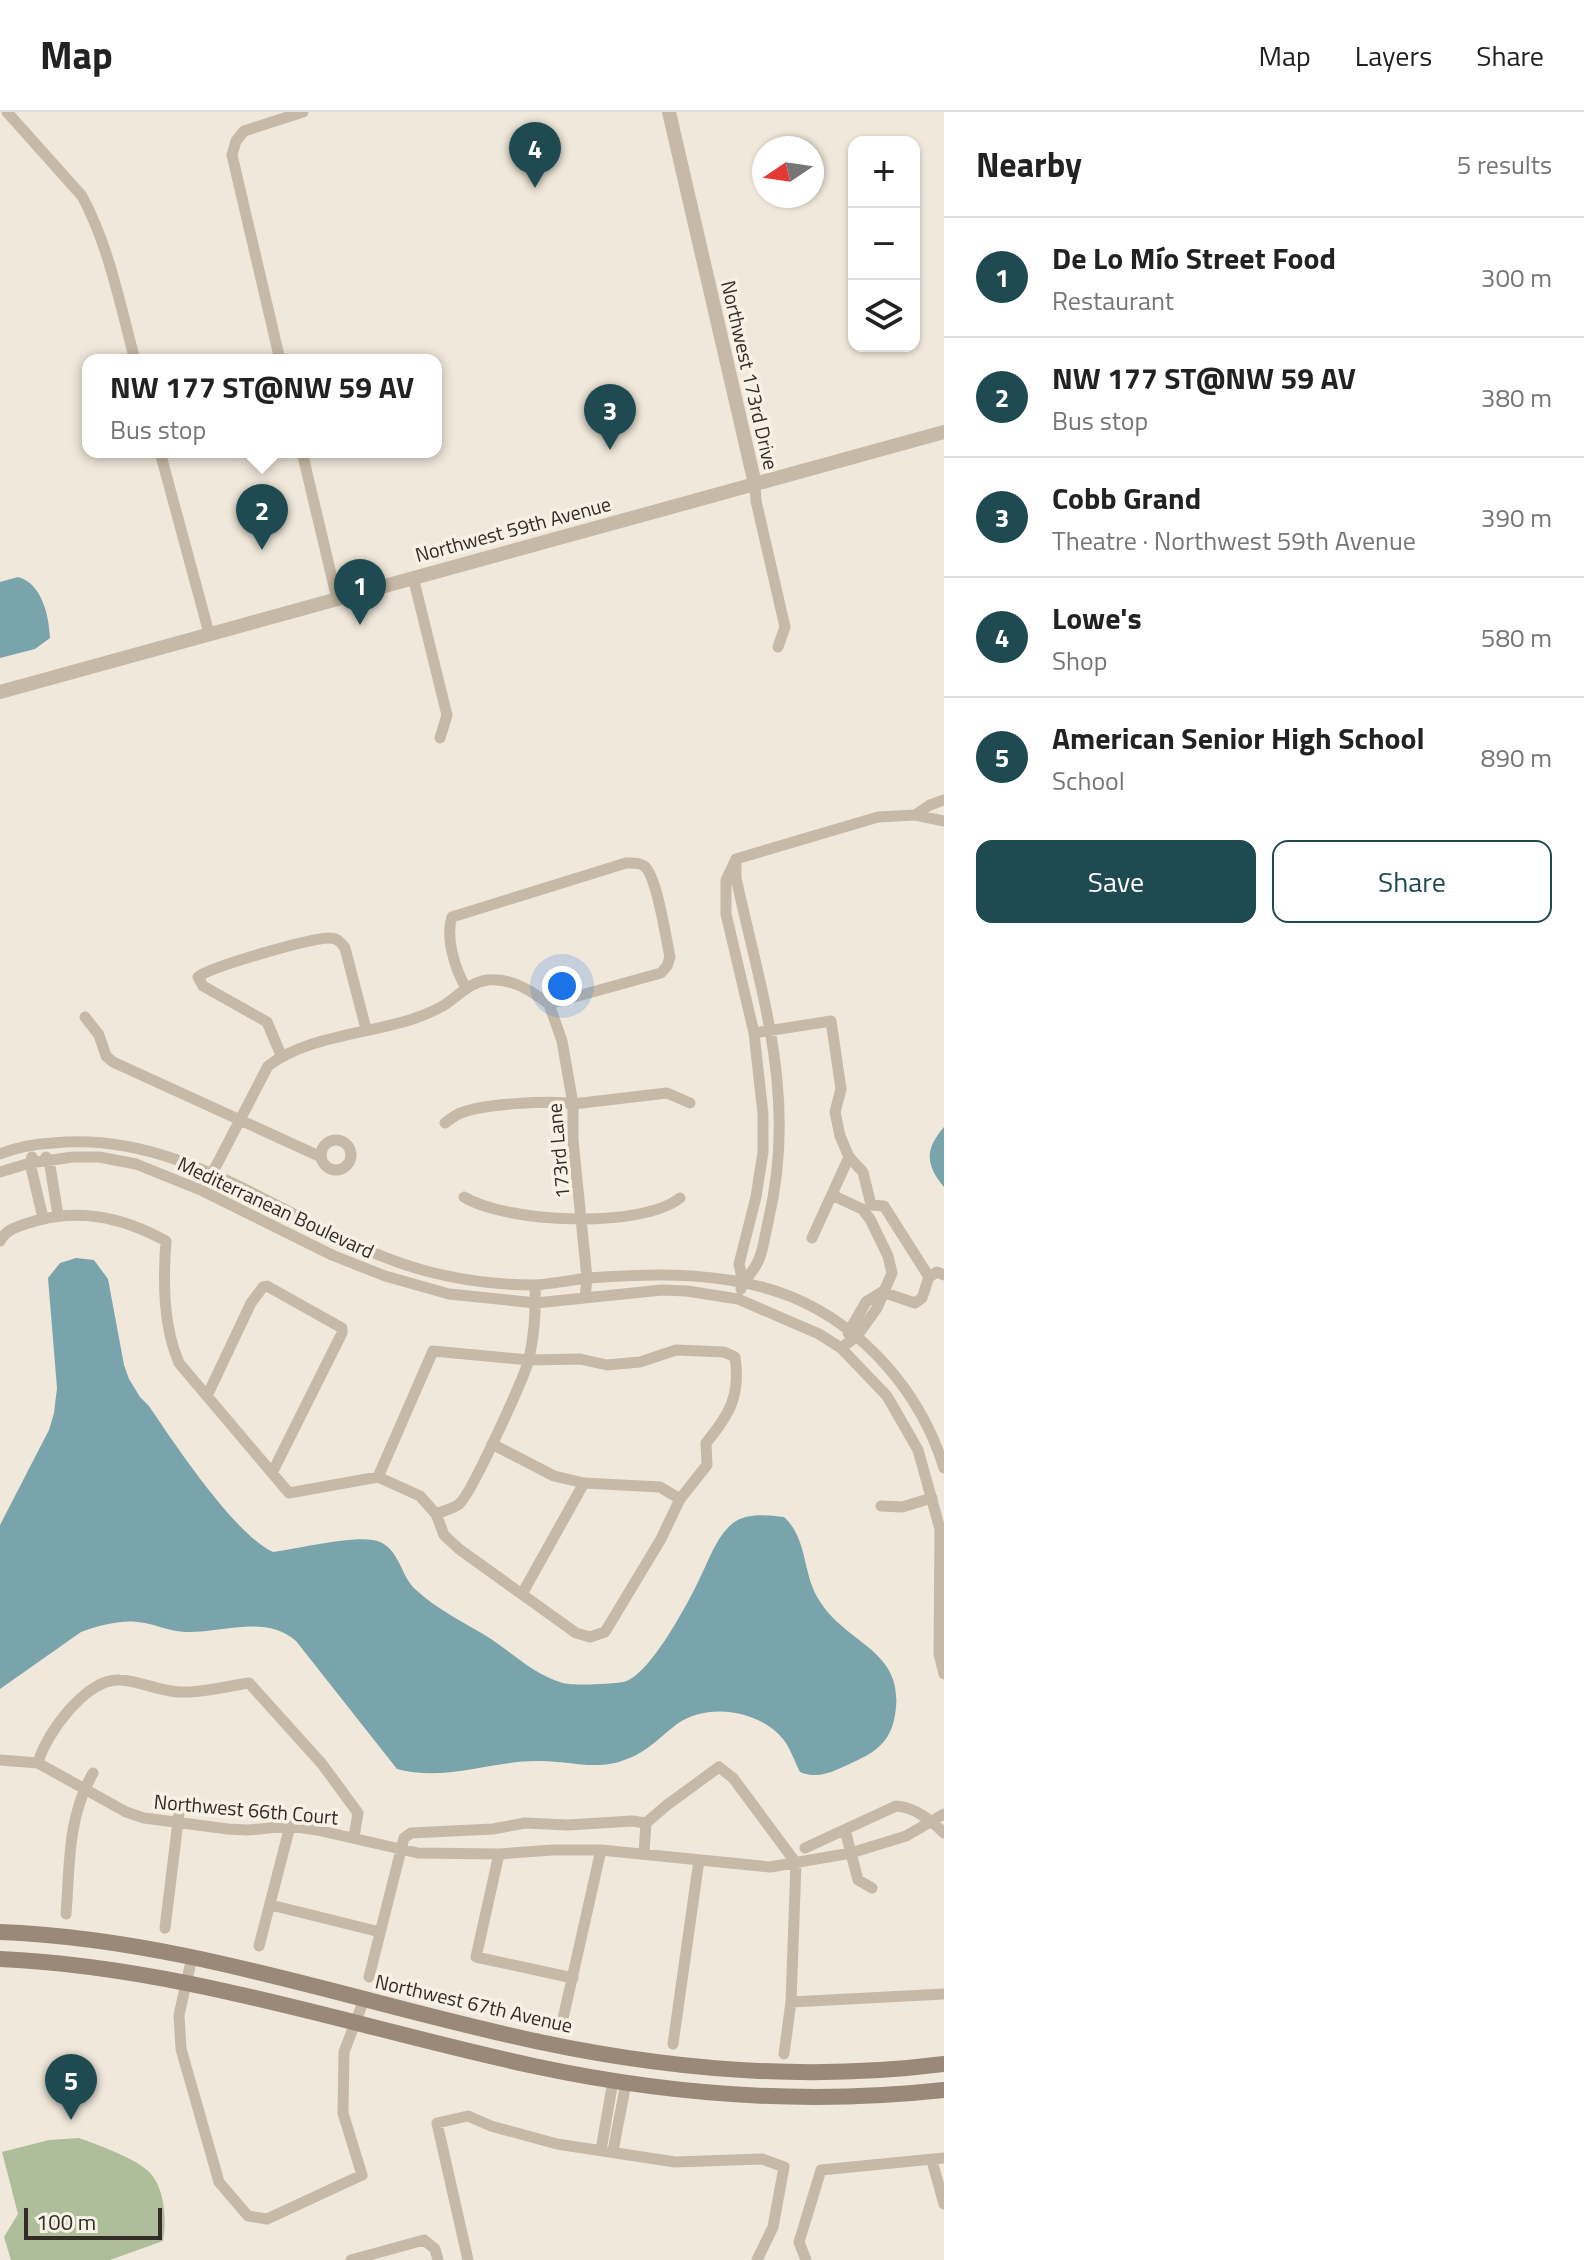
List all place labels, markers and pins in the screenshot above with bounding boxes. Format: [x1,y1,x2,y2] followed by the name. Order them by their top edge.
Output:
[509,122,561,188] pin: 4
[584,384,636,450] pin: 3
[236,484,288,550] pin: 2
[334,559,386,625] pin: 1
[45,2054,97,2120] pin: 5

